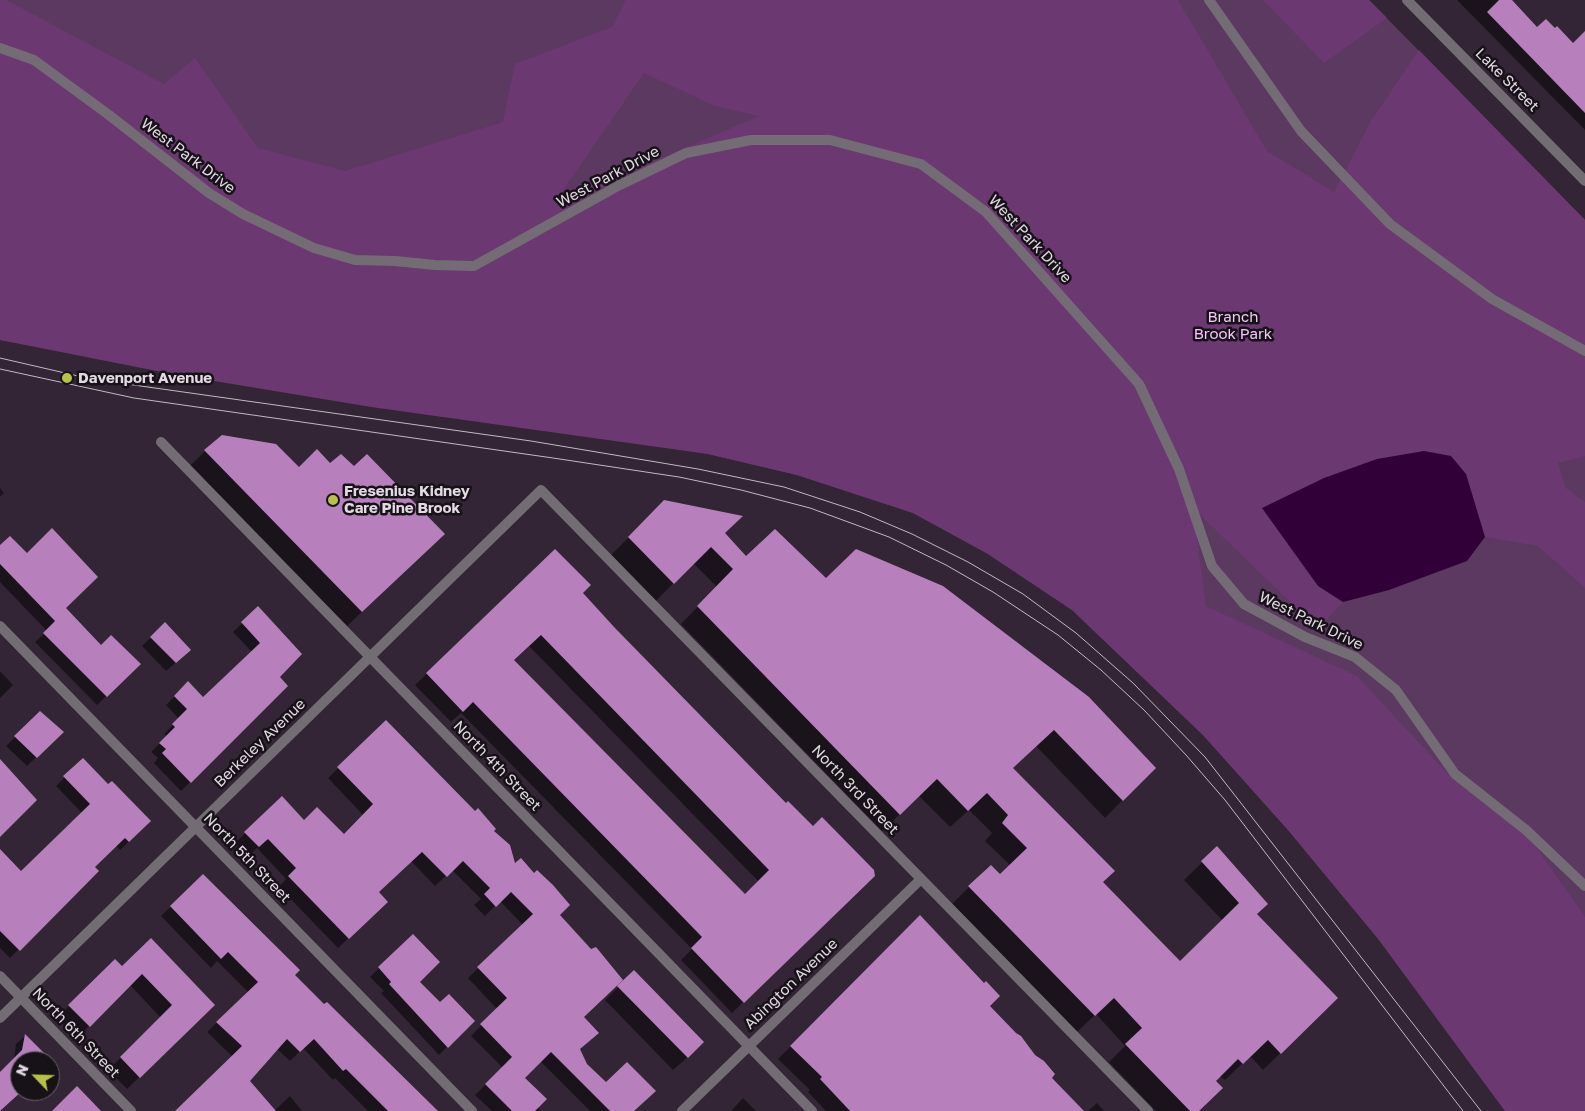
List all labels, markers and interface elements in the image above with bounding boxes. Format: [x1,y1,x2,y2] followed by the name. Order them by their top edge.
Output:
[1472,45,1542,115] street label: Lake Street
[137,115,239,197] street label: West Park Drive
[554,142,662,212] street label: West Park Drive
[985,191,1075,287] street label: West Park Drive
[1194,308,1272,343] park label: Branch Brook Park
[78,369,212,387] place label: Davenport Avenue
[60,371,74,385] marker: Davenport Avenue
[344,482,470,517] place label: Fresenius Kidney Care Pine Brook
[326,493,340,507] marker: Fresenius Kidney Care Pine Brook
[1256,588,1366,654] street label: West Park Drive
[211,695,309,791] street label: Berkeley Avenue
[450,717,544,815] street label: North 4th Street
[808,742,902,838] street label: North 3rd Street
[200,809,294,907] street label: North 5th Street
[741,935,841,1033] street label: Abington Avenue
[29,984,123,1082] street label: North 6th Street
[10,1051,60,1101] north arrow
[12,1062,32,1078] text: N

